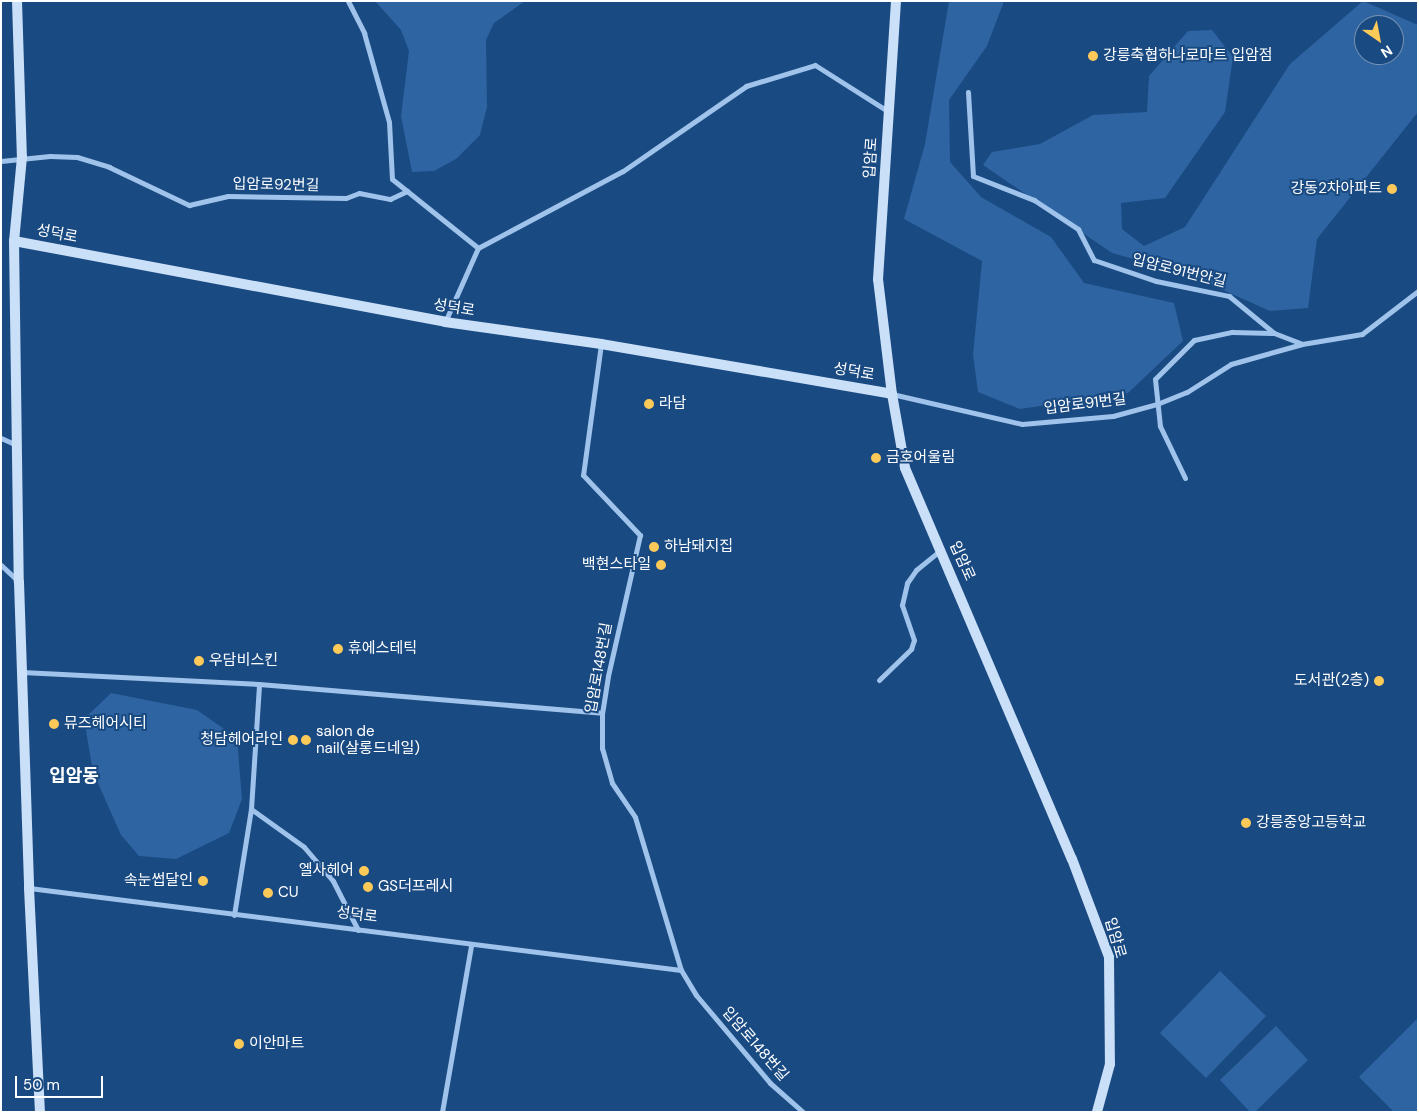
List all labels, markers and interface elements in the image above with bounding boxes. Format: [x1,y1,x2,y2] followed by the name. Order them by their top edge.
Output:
[1354,15,1404,65] north arrow
[1377,41,1396,62] text: N
[1103,47,1273,65] place label: 강릉축협하나로마트 입암점
[1087,50,1099,62] marker: 강릉축협하나로마트 입암점
[861,137,881,179] street label: 입암로
[232,175,320,195] street label: 입암로92번길
[1291,180,1382,198] place label: 강동2차아파트
[1386,183,1398,195] marker: 강동2차아파트
[35,221,79,247] street label: 성덕로
[1130,251,1228,291] street label: 입암로91번안길
[432,296,476,320] street label: 성덕로
[832,360,876,384] street label: 성덕로
[1043,390,1127,418] street label: 입암로91번길
[659,395,687,413] place label: 라담
[643,398,655,410] marker: 라담
[886,449,955,467] place label: 금호어울림
[870,452,882,464] marker: 금호어울림
[664,538,733,556] place label: 하남돼지집
[945,538,979,584] street label: 입암로
[648,541,660,553] marker: 하남돼지집
[582,556,651,574] place label: 백현스타일
[655,559,667,571] marker: 백현스타일
[582,621,616,715] street label: 입암로148번길
[348,640,417,658] place label: 휴에스테틱
[332,643,344,655] marker: 휴에스테틱
[209,652,278,670] place label: 우담비스킨
[193,655,205,667] marker: 우담비스킨
[1294,672,1369,690] place label: 도서관(2층)
[1373,675,1385,687] marker: 도서관(2층)
[64,715,147,733] place label: 뮤즈헤어시티
[48,718,60,730] marker: 뮤즈헤어시티
[316,722,420,757] place label: salon de nail(살롱드네일)
[200,731,283,749] place label: 청담헤어라인
[287,734,299,746] marker: 청담헤어라인
[300,734,312,746] marker: salon de nail(살롱드네일)
[49,765,99,787] district label: 입암동
[1256,814,1366,832] place label: 강릉중앙고등학교
[1240,817,1252,829] marker: 강릉중앙고등학교
[299,862,354,880] place label: 엘사헤어
[358,865,370,877] marker: 엘사헤어
[124,872,193,890] place label: 속눈썹달인
[197,875,209,887] marker: 속눈썹달인
[378,878,453,896] place label: GS더프레시
[362,881,374,893] marker: GS더프레시
[278,884,299,902] place label: CU
[262,887,274,899] marker: CU
[335,904,379,926] street label: 성덕로
[1101,916,1129,960] street label: 입암로
[718,1003,792,1085] street label: 입암로148번길
[249,1035,304,1053] place label: 이안마트
[233,1038,245,1050] marker: 이안마트
[18,1066,105,1098] scale bar
[23,1075,60,1095] text: 50 m

